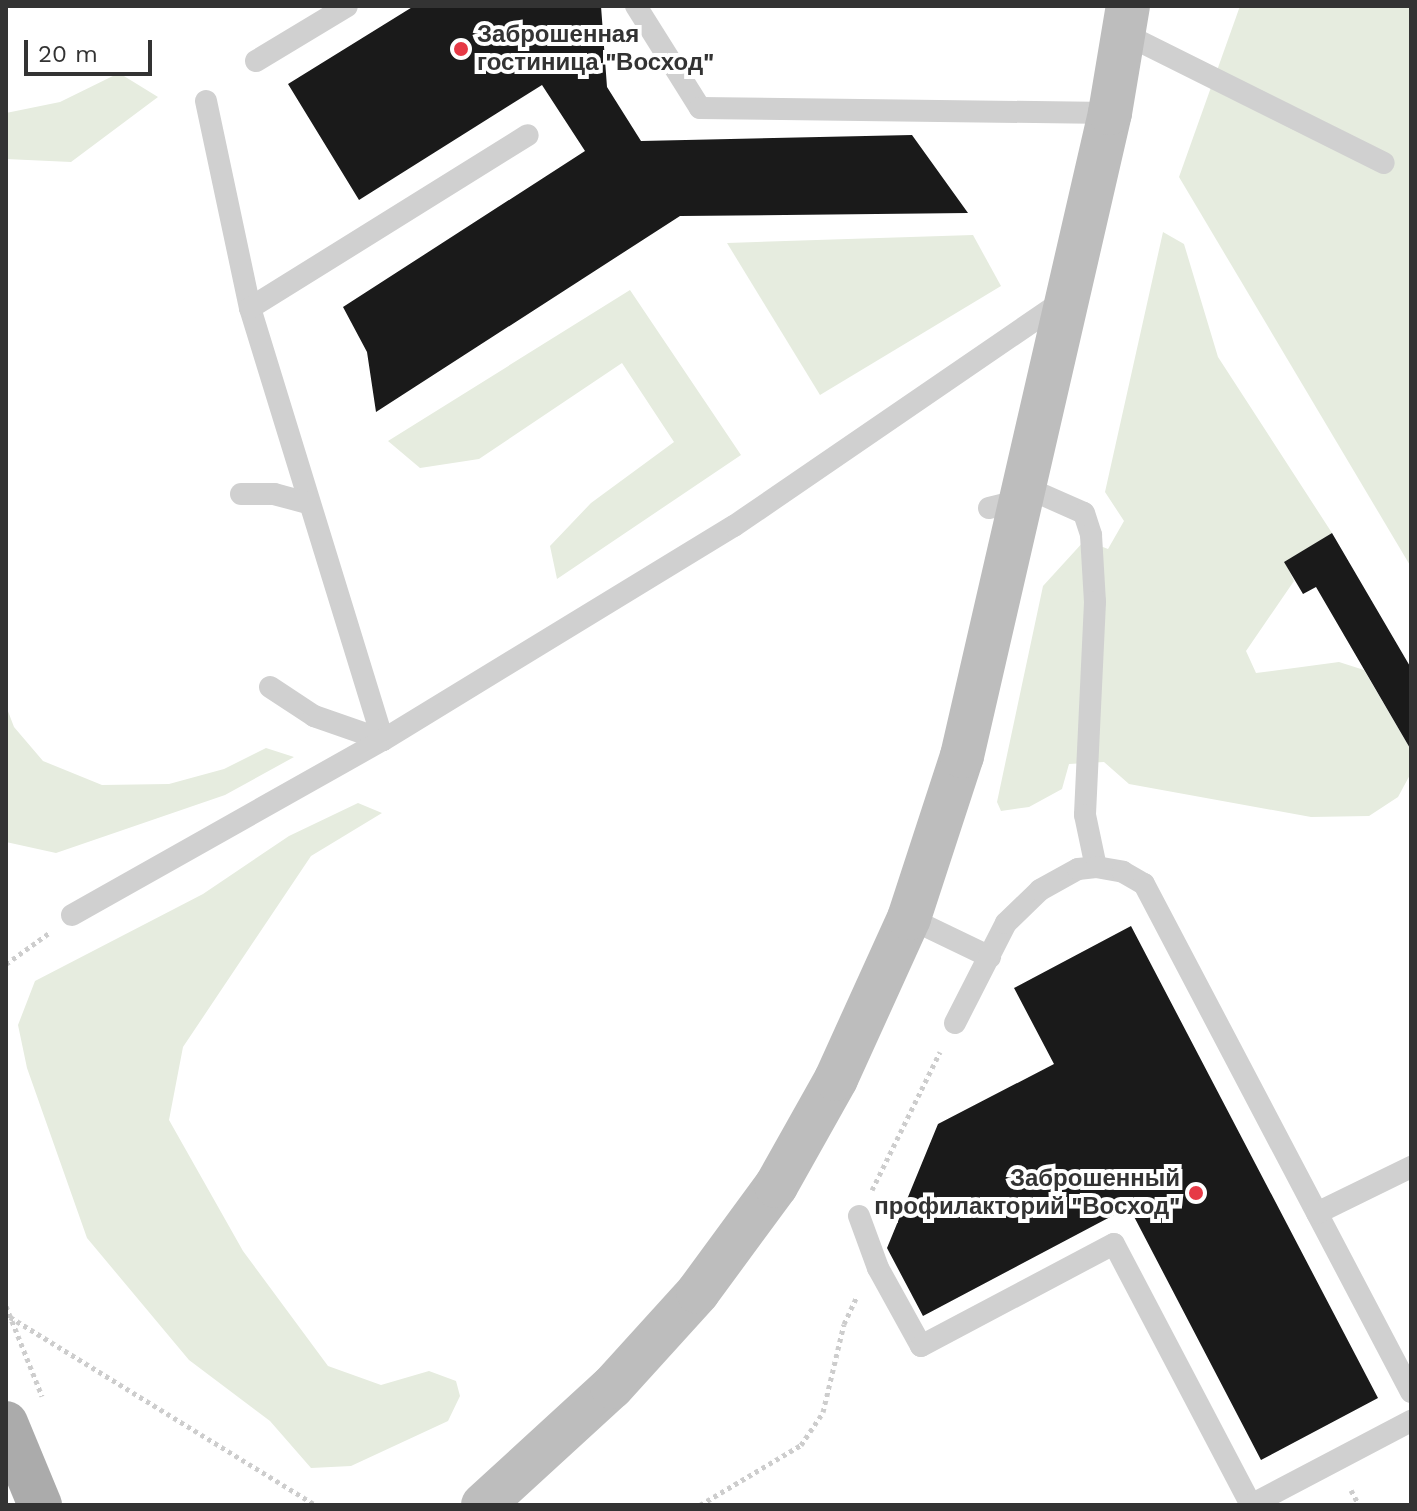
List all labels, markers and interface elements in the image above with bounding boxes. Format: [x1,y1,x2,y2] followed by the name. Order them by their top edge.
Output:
[477,21,714,77] place label: Заброшенная гостиница "Восход"
[28,24,156,74] scale bar
[38,40,98,68] text: 20 m
[452,40,470,58] marker: Заброшенная гостиница "Восход"
[874,1165,1180,1221] place label: Заброшенный профилакторий "Восход"
[1187,1184,1205,1202] marker: Заброшенный профилакторий "Восход"

